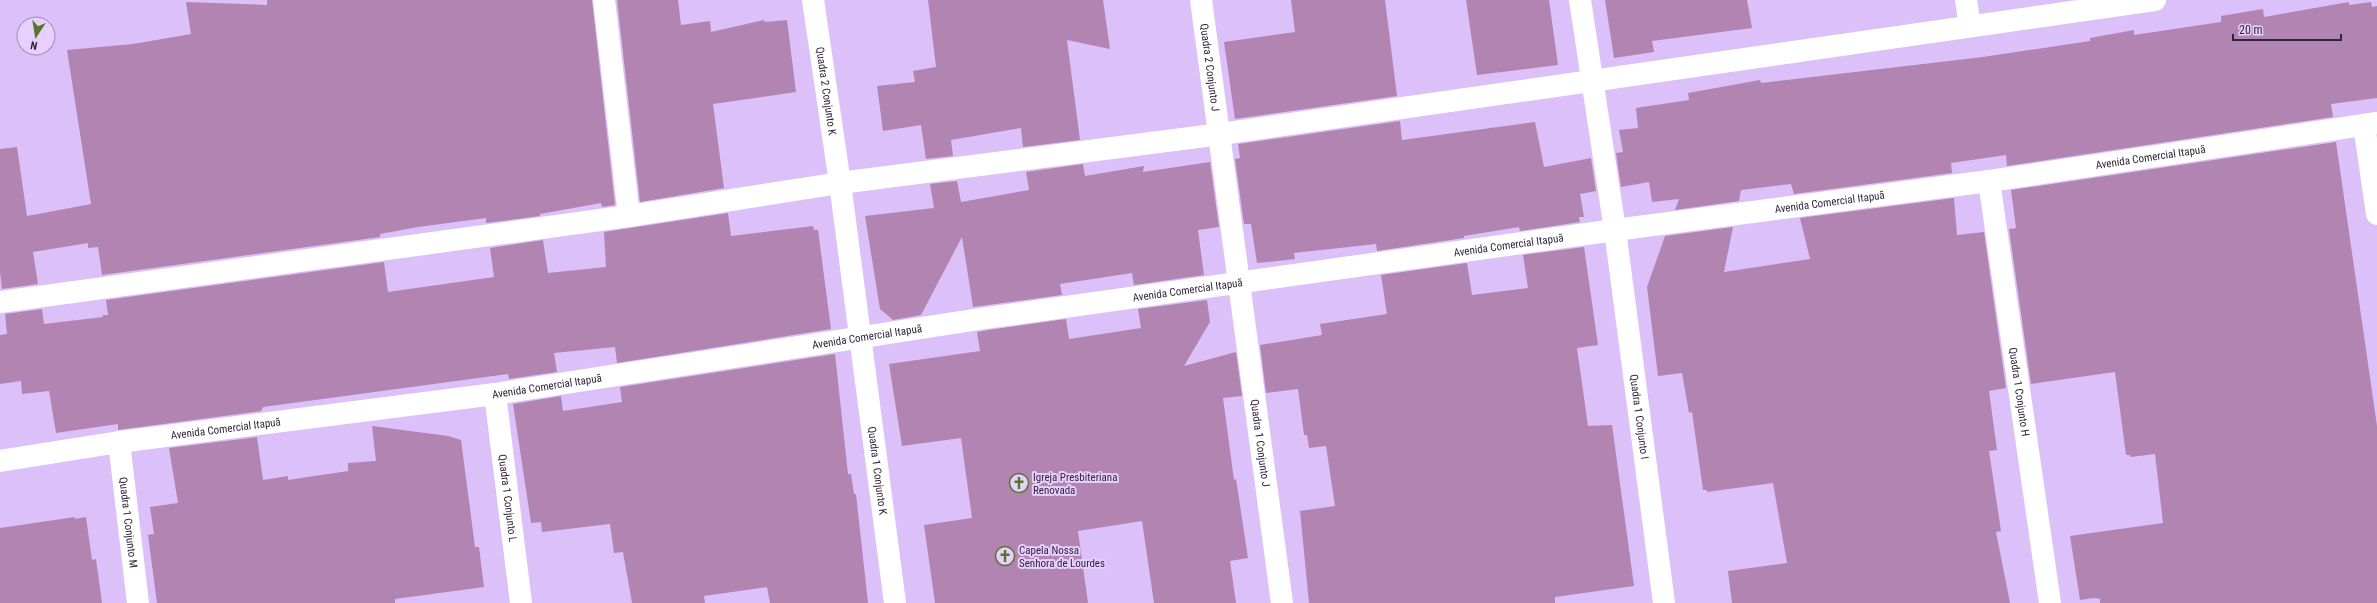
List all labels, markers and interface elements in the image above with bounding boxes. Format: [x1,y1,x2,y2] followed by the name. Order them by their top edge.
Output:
[16,16,56,56] north arrow
[2233,16,2341,42] scale bar
[1198,23,1222,112] street label: Quadra 2 Conjunto J
[2239,23,2263,37] text: 20 m
[29,38,39,52] text: N
[813,46,839,136] street label: Quadra 2 Conjunto K
[2095,142,2206,171] street label: Avenida Comercial Itapuã
[1774,188,1885,216] street label: Avenida Comercial Itapuã
[1453,231,1564,259] street label: Avenida Comercial Itapuã
[1132,276,1243,304] street label: Avenida Comercial Itapuã
[811,322,923,351] street label: Avenida Comercial Itapuã
[2007,346,2032,437] street label: Quadra 1 Conjunto H
[491,371,603,401] street label: Avenida Comercial Itapuã
[1627,373,1652,460] street label: Quadra 1 Conjunto I
[1248,398,1273,488] street label: Quadra 1 Conjunto J
[170,415,281,442] street label: Avenida Comercial Itapuã
[865,426,890,516] street label: Quadra 1 Conjunto K
[496,454,520,543] street label: Quadra 1 Conjunto L
[1033,471,1117,497] place label: Igreja Presbiteriana Renovada
[1008,472,1030,494] church icon: Igreja Presbiteriana Renovada
[117,476,140,569] street label: Quadra 1 Conjunto M
[1019,544,1105,570] place label: Capela Nossa Senhora de Lourdes
[994,545,1016,567] church icon: Capela Nossa Senhora de Lourdes

